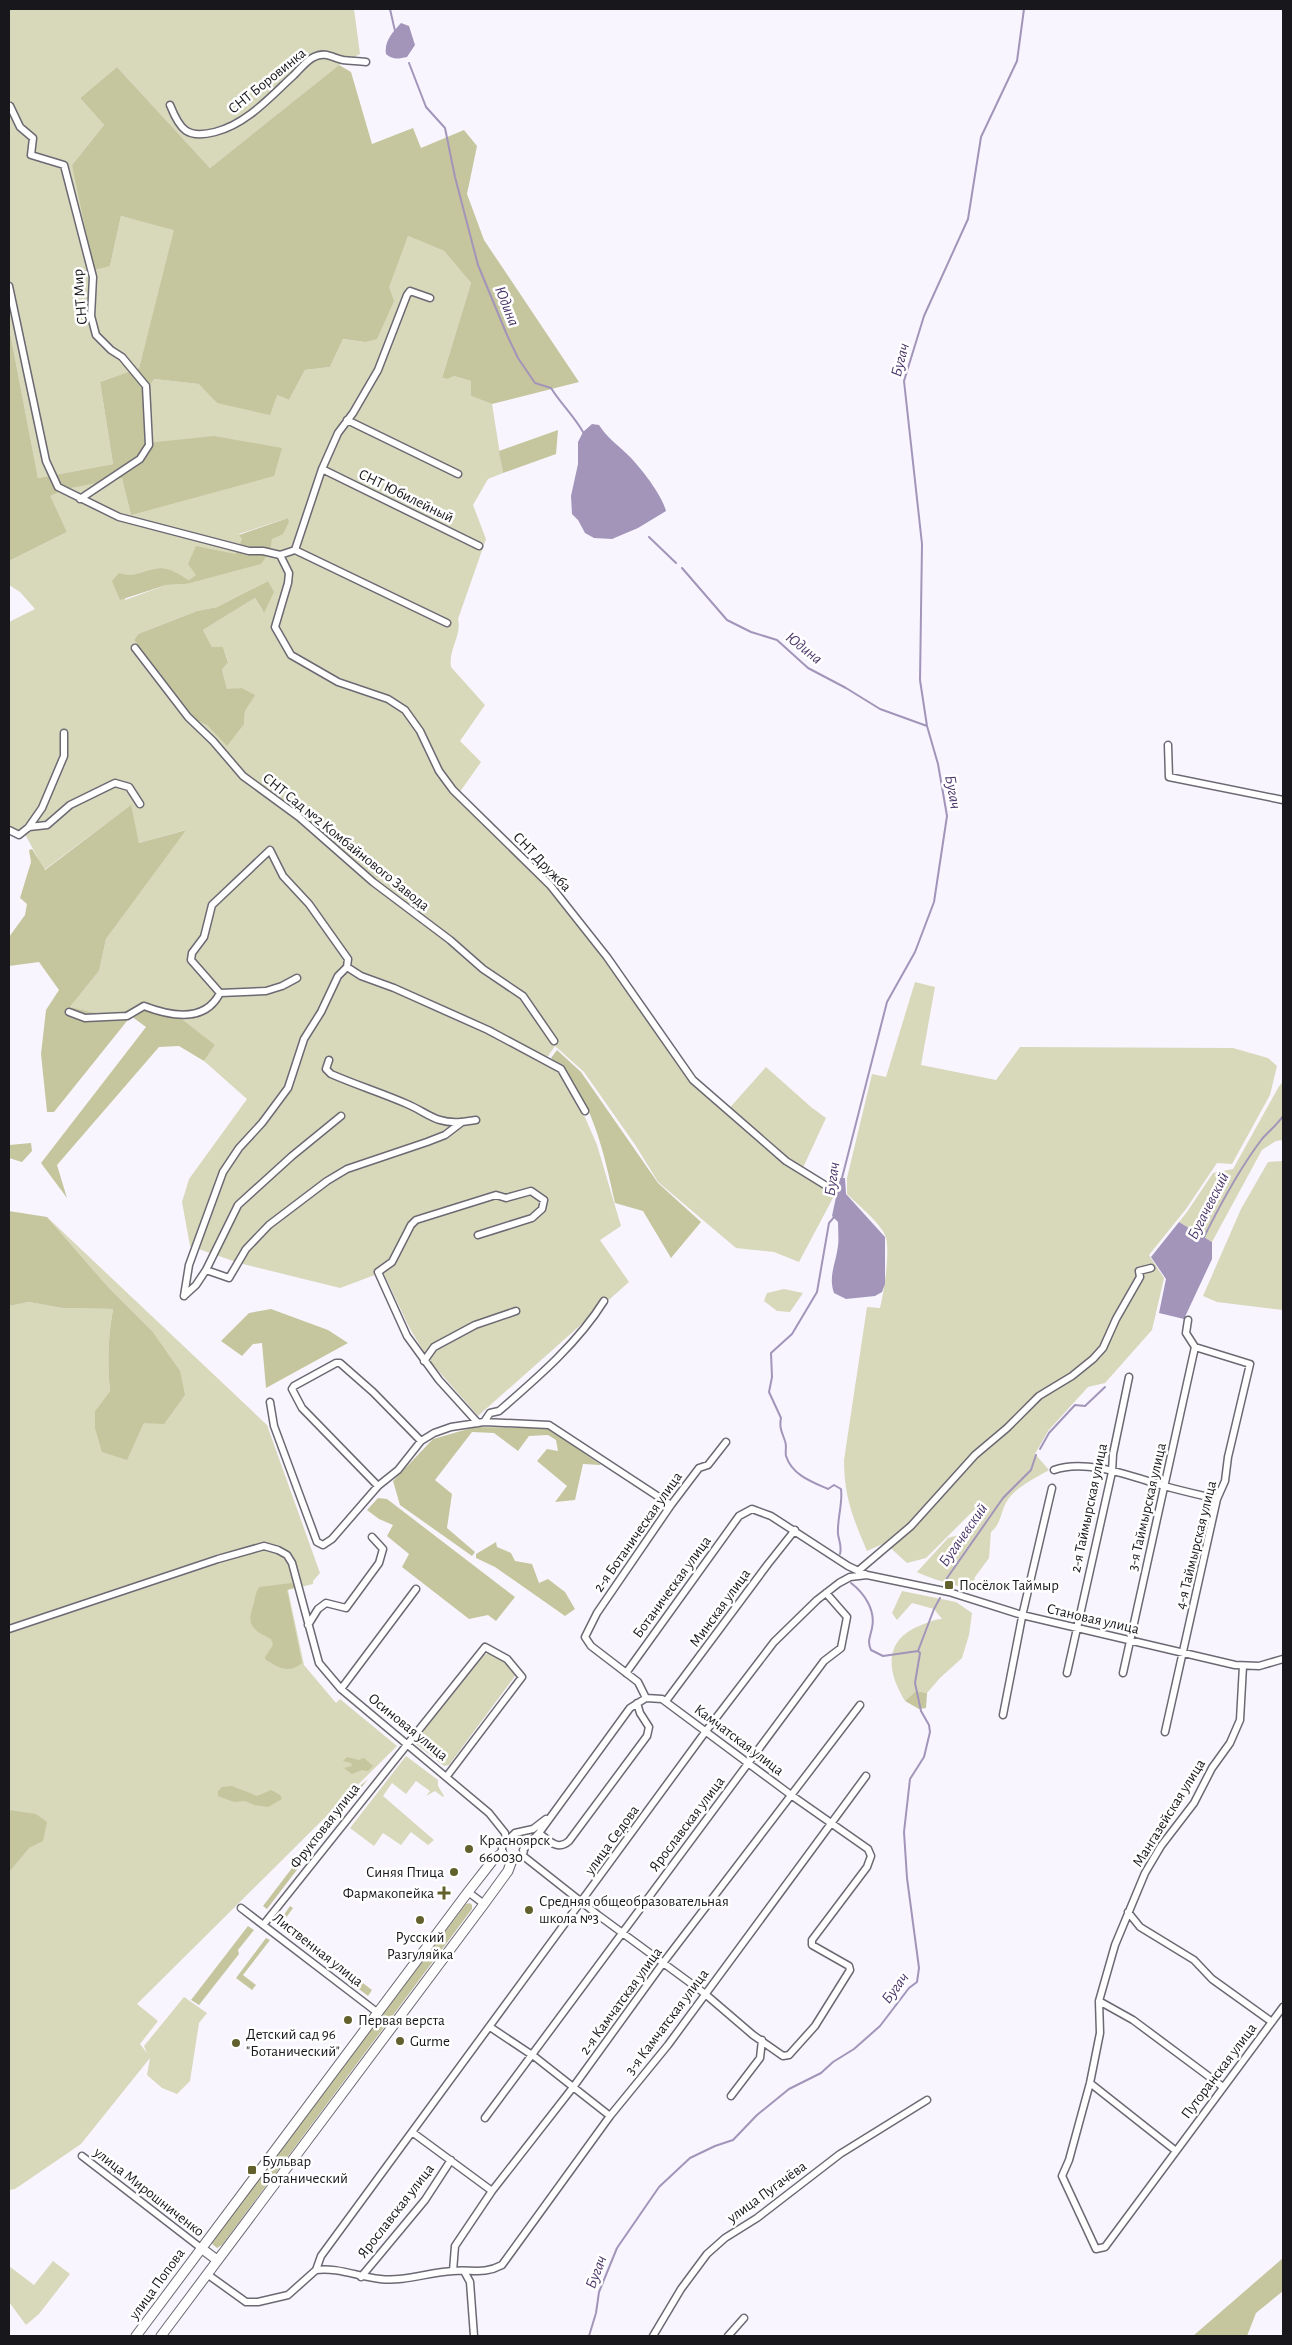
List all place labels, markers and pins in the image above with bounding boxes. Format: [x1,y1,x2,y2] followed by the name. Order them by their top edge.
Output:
[959,1578,1059,1593] place label: Посёлок Таймыр
[943,1579,955,1591] marker: Посёлок Таймыр
[479,1833,550,1865] place label: Красноярск 660030
[463,1843,475,1855] marker: Красноярск 660030
[366,1865,444,1880] place label: Синяя Птица
[448,1866,460,1878] marker: Синяя Птица
[343,1886,434,1901] place label: Фармакопейка
[438,1887,450,1899] marker: Фармакопейка
[539,1894,729,1926] place label: Средняя общеобразовательная школа №3
[523,1904,535,1916] marker: Средняя общеобразовательная школа №3
[414,1914,426,1926] marker: Русский Разгуляйка
[387,1930,453,1962] place label: Русский Разгуляйка
[358,2013,445,2028] place label: Первая верста
[342,2014,354,2026] marker: Первая верста
[246,2027,340,2059] place label: Детский сад 96 "Ботанический"
[410,2034,450,2049] place label: Gurme
[394,2035,406,2047] marker: Gurme
[230,2037,242,2049] marker: Детский сад 96 "Ботанический"
[262,2154,348,2186] place label: Бульвар Ботанический
[246,2164,258,2176] marker: Бульвар Ботанический

